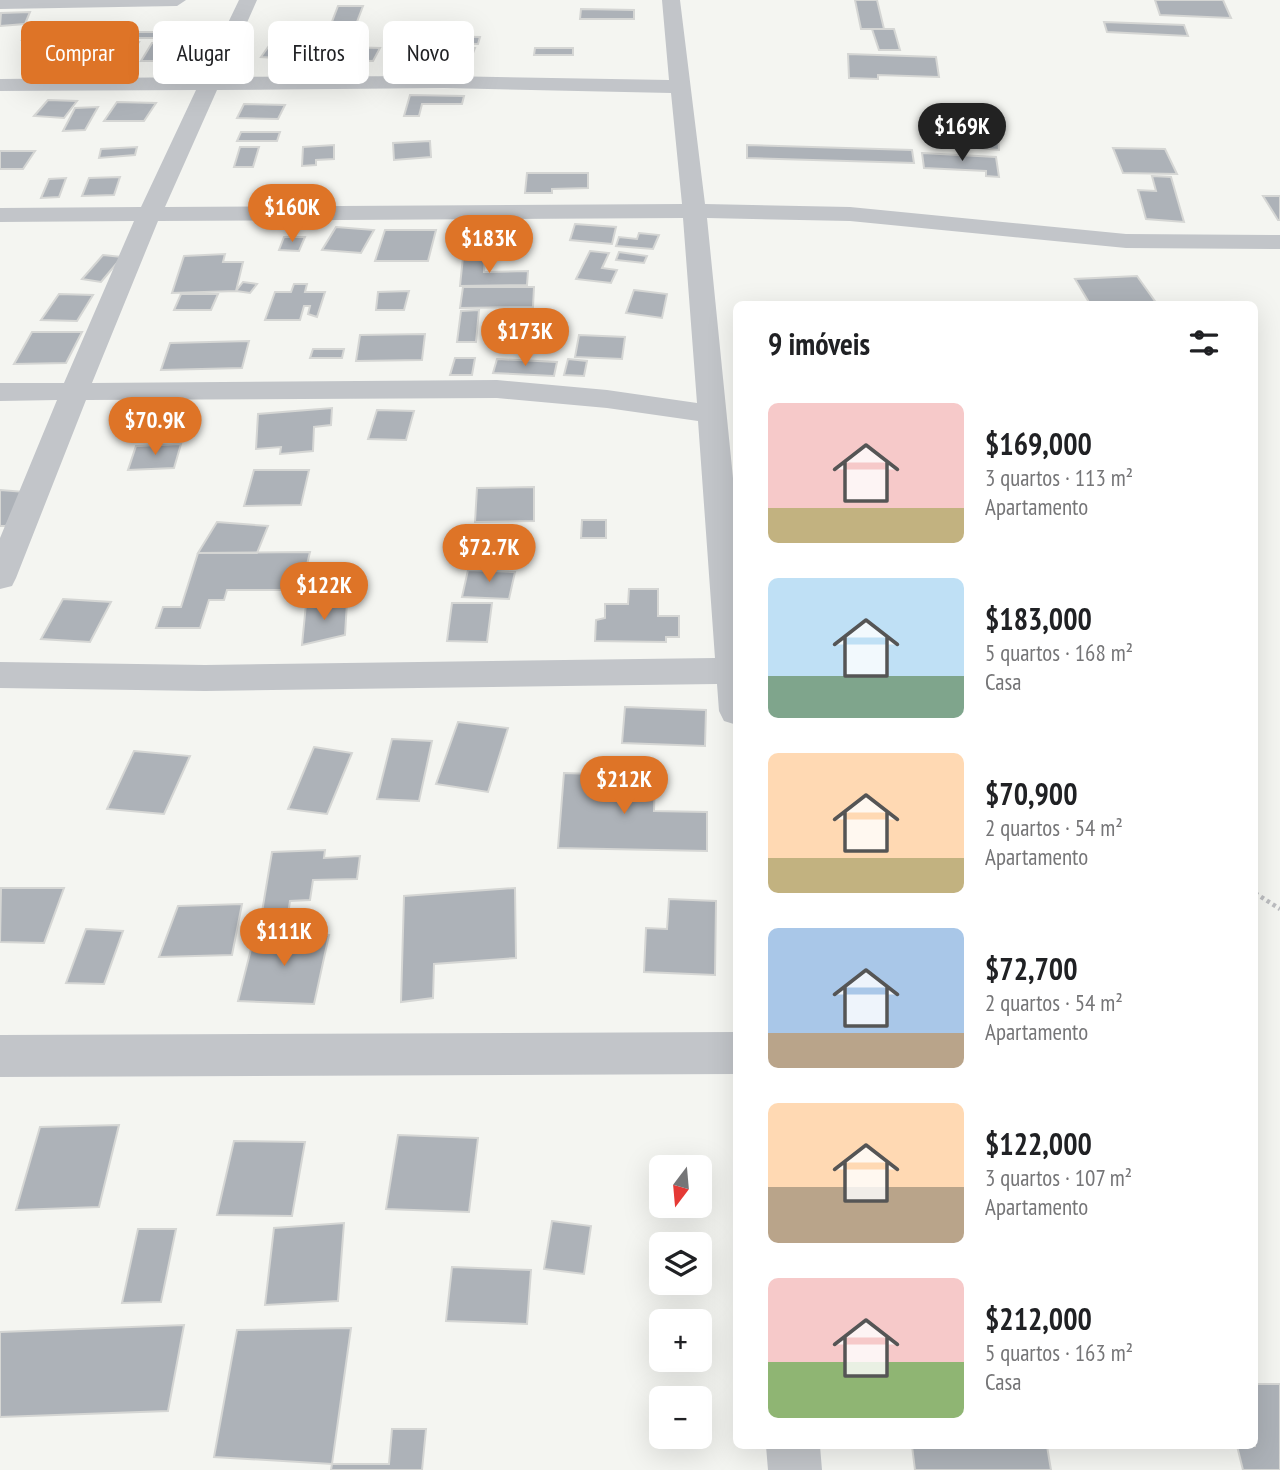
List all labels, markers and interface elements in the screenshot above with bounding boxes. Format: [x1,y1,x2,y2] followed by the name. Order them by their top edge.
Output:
[21,21,139,84] chip: Comprar
[153,21,254,84] chip: Alugar
[268,21,369,84] chip: Filtros
[383,21,474,84] chip: Novo
[913,104,1011,163] pin: $169K
[934,111,990,140] text: $169K
[243,184,341,244] pin: $160K
[264,192,320,221] text: $160K
[440,216,538,275] pin: $183K
[461,223,517,252] text: $183K
[476,308,574,368] pin: $173K
[497,316,553,345] text: $173K
[768,324,870,363] text: 9 imóveis
[1185,324,1223,362] icon: filters
[98,398,212,457] pin: $70.9K
[125,405,185,434] text: $70.9K
[985,424,1092,463] text: $169,000
[824,431,908,515] icon: home
[985,463,1133,492] text: 3 quartos · 113 m²
[985,492,1088,521] text: Apartamento
[432,524,546,584] pin: $72.7K
[459,532,519,561] text: $72.7K
[275,562,373,622] pin: $122K
[296,570,352,599] text: $122K
[985,599,1092,638] text: $183,000
[824,606,908,690] icon: home
[985,638,1133,667] text: 5 quartos · 168 m²
[985,667,1021,696] text: Casa
[575,756,673,816] pin: $212K
[596,764,652,793] text: $212K
[985,774,1078,813] text: $70,900
[824,781,908,865] icon: home
[985,813,1123,842] text: 2 quartos · 54 m²
[985,842,1088,871] text: Apartamento
[235,908,333,968] pin: $111K
[256,916,312,945] text: $111K
[985,949,1078,988] text: $72,700
[824,956,908,1040] icon: home
[985,988,1123,1017] text: 2 quartos · 54 m²
[985,1017,1088,1046] text: Apartamento
[985,1124,1092,1163] text: $122,000
[824,1131,908,1215] icon: home
[649,1155,712,1218] north arrow
[649,1155,712,1449] map controls
[985,1163,1132,1192] text: 3 quartos · 107 m²
[985,1192,1088,1221] text: Apartamento
[649,1232,712,1295] button: layers
[985,1299,1092,1338] text: $212,000
[824,1306,908,1390] icon: home
[649,1309,712,1372] button: +
[985,1338,1133,1367] text: 5 quartos · 163 m²
[985,1367,1021,1396] text: Casa
[649,1386,712,1449] button: −

